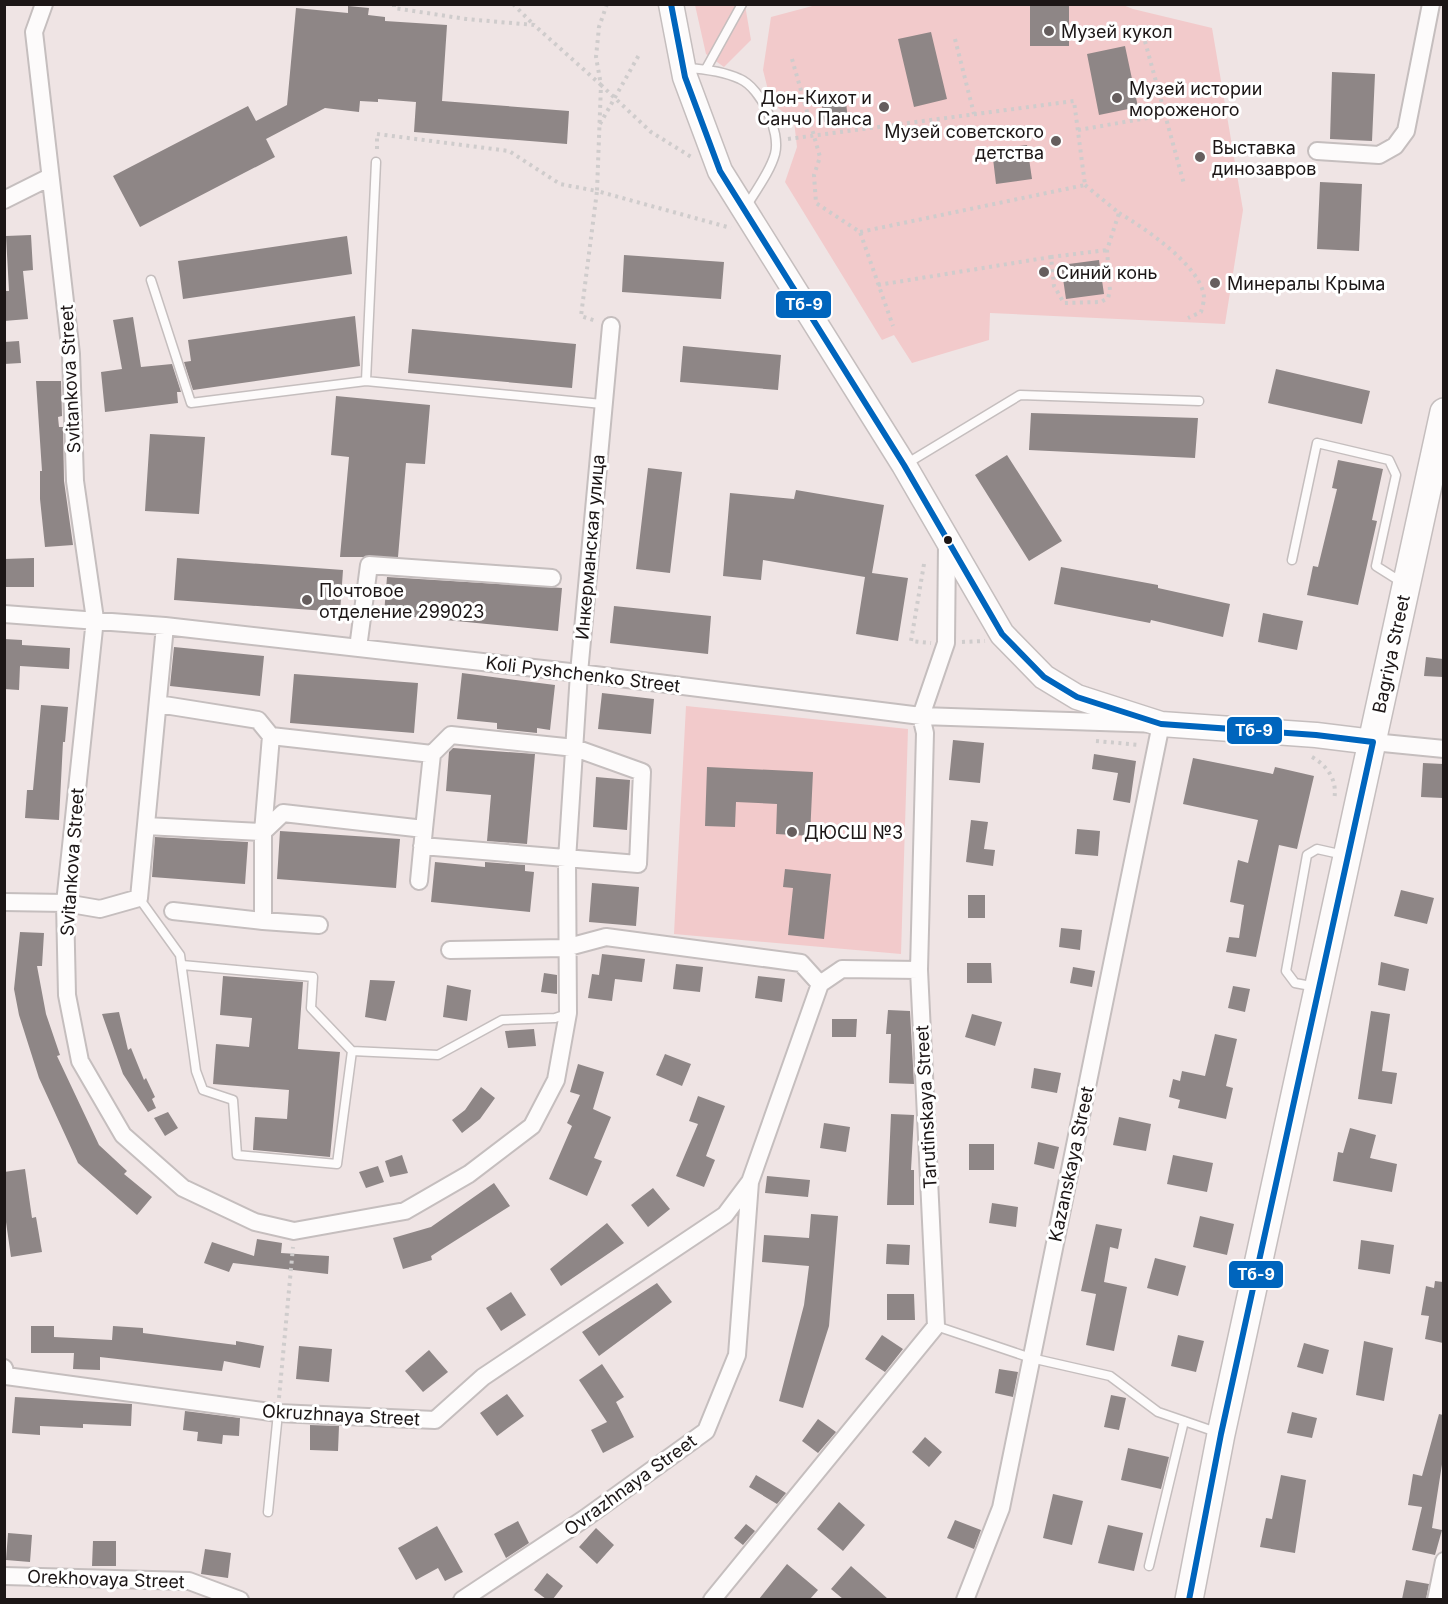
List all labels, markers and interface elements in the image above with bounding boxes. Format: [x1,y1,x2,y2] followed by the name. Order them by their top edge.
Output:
[1061,21,1173,42] place label: Музей кукол
[1042,24,1056,38] marker: Музей кукол
[1129,78,1262,120] place label: Музей истории мороженого
[757,87,872,129] place label: Дон-Кихот и Санчо Панса
[1110,91,1124,105] marker: Музей истории мороженого
[877,100,891,114] marker: Дон-Кихот и Санчо Панса
[884,121,1044,163] place label: Музей советского детства
[1049,134,1063,148] marker: Музей советского детства
[1212,137,1317,179] place label: Выставка динозавров
[1193,150,1207,164] marker: Выставка динозавров
[1056,262,1158,283] place label: Синий конь
[1037,265,1051,279] marker: Синий конь
[1227,273,1385,294] place label: Минералы Крыма
[1208,276,1222,290] marker: Минералы Крыма
[775,290,832,319] line badge: Тб-9
[785,294,823,314] text: Тб-9
[56,304,84,454] street label: Svitankova Street
[571,453,609,641] street label: Инкерманская улица
[942,534,954,546] unlabelled marker
[319,580,484,622] place label: Почтовое отделение 299023
[300,593,314,607] marker: Почтовое отделение 299023
[1368,593,1414,715] street label: Bagriya Street
[485,652,682,696] street label: Koli Pyshchenko Street
[1226,716,1283,745] line badge: Тб-9
[1235,720,1273,740] text: Тб-9
[56,787,88,937] street label: Svitankova Street
[804,822,903,843] place label: ДЮСШ №3
[785,825,799,839] marker: ДЮСШ №3
[911,1024,941,1189] street label: Tarutinskaya Street
[1044,1084,1098,1244] street label: Kazanskaya Street
[1228,1260,1284,1289] line badge: Тб-9
[1237,1264,1275,1284] text: Тб-9
[261,1400,421,1430] street label: Okruzhnaya Street
[560,1430,700,1540] street label: Ovrazhnaya Street
[27,1566,185,1592] street label: Orekhovaya Street

